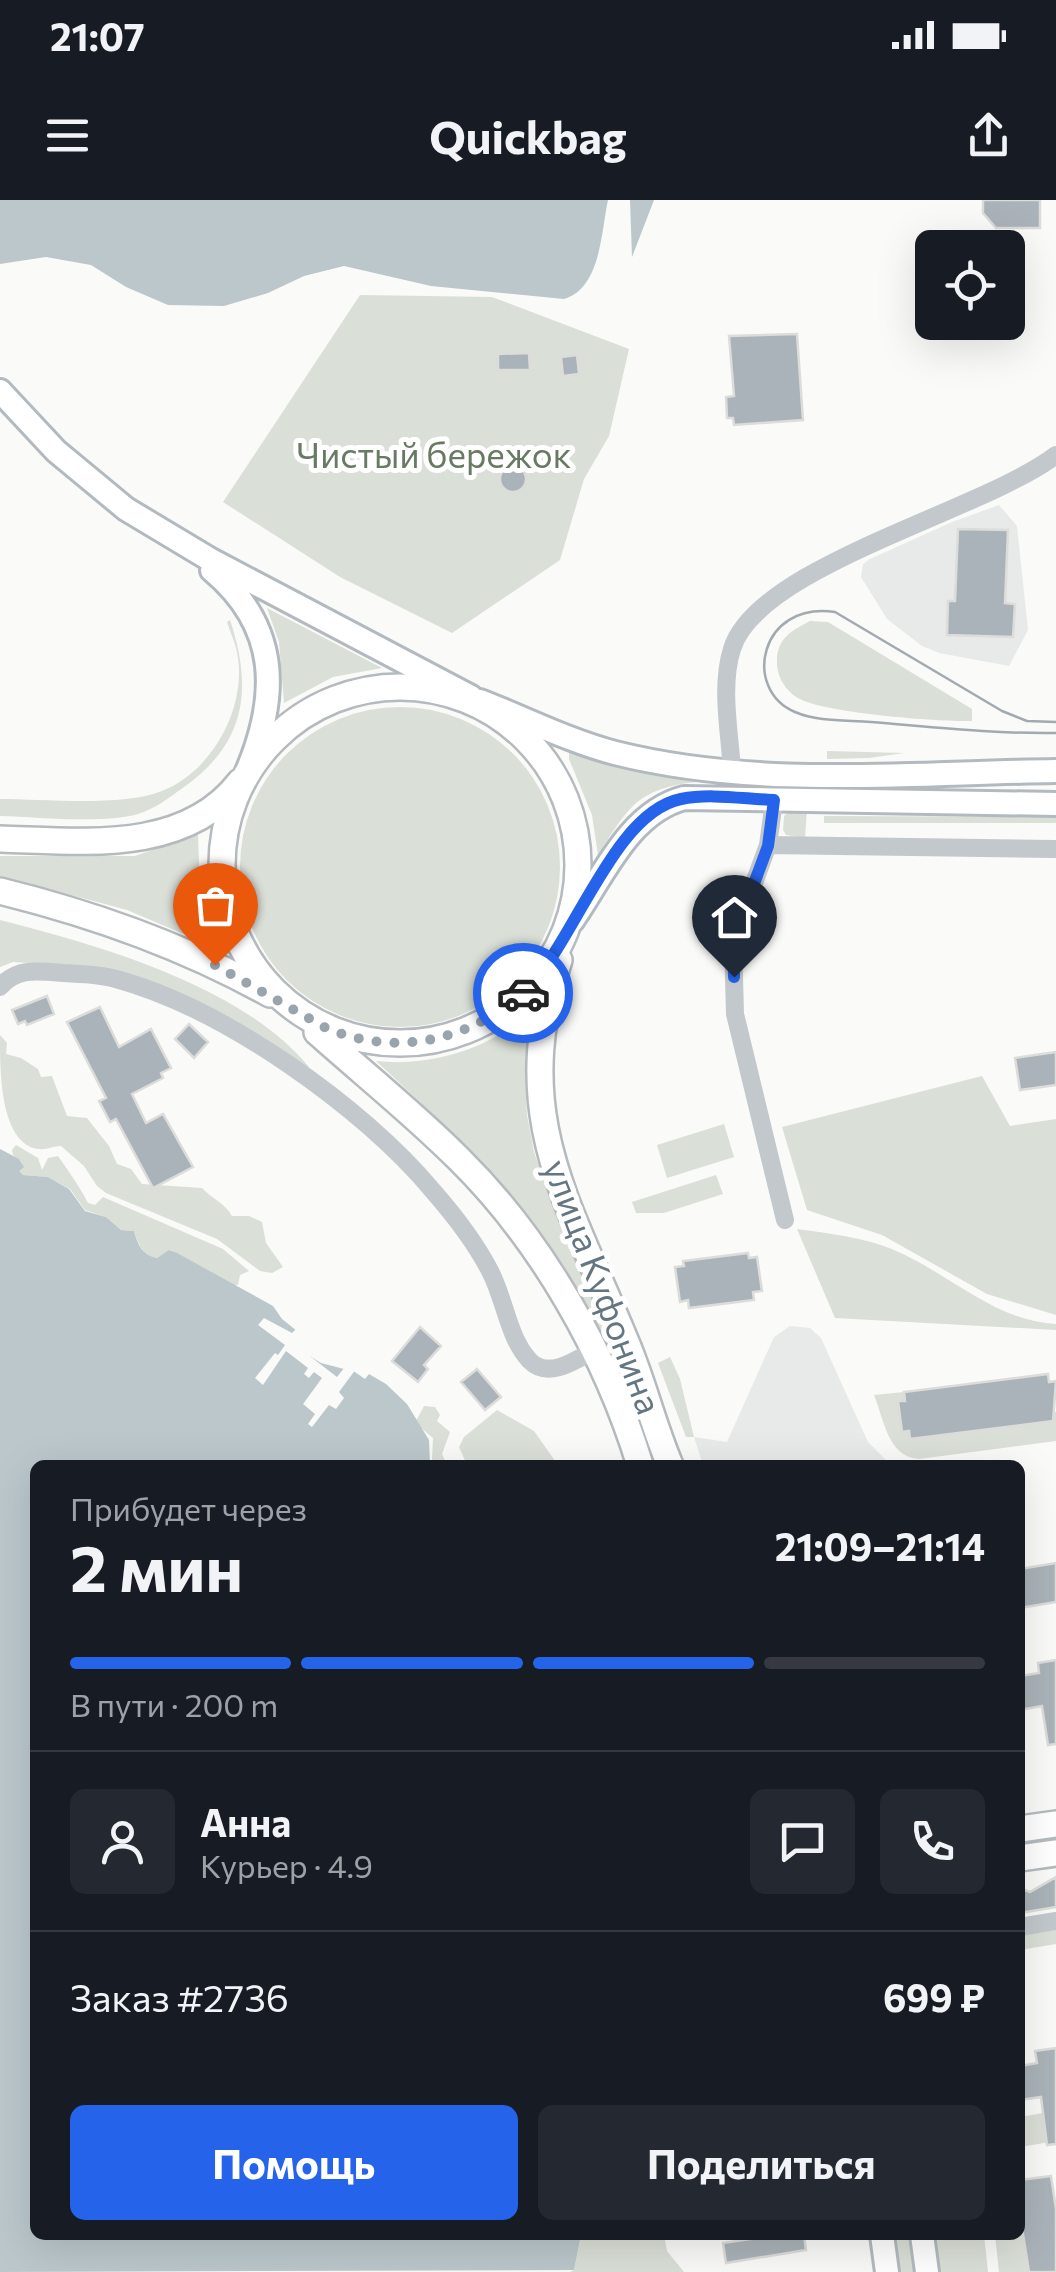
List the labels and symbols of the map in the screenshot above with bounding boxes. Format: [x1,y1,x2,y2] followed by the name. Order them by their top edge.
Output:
[297,432,572,475] park label: Чистый бережок
[173,863,258,966] pin
[692,875,777,978] pin
[473,943,573,1043] courier
[536,1153,673,1419] street label: улица Куфонина

